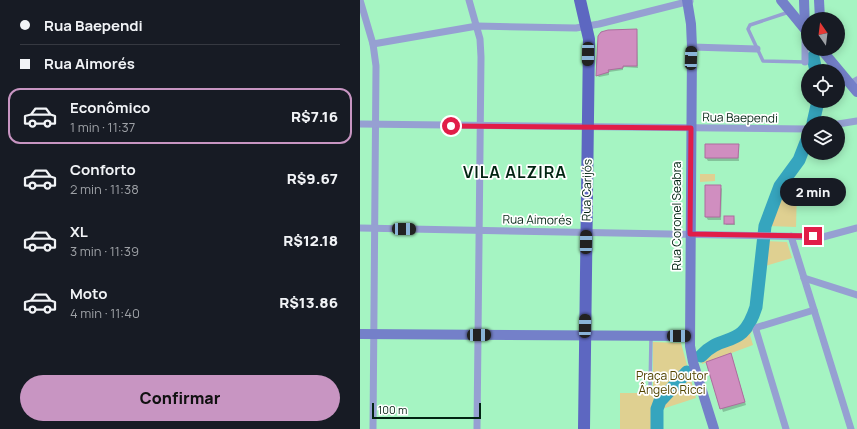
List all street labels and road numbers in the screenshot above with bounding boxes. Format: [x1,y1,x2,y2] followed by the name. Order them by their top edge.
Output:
[702,108,778,127] street label: Rua Baependi
[577,159,596,221] street label: Rua Carijós
[668,162,685,270] street label: Rua Coronel Seabra
[502,210,572,229] street label: Rua Aimorés

